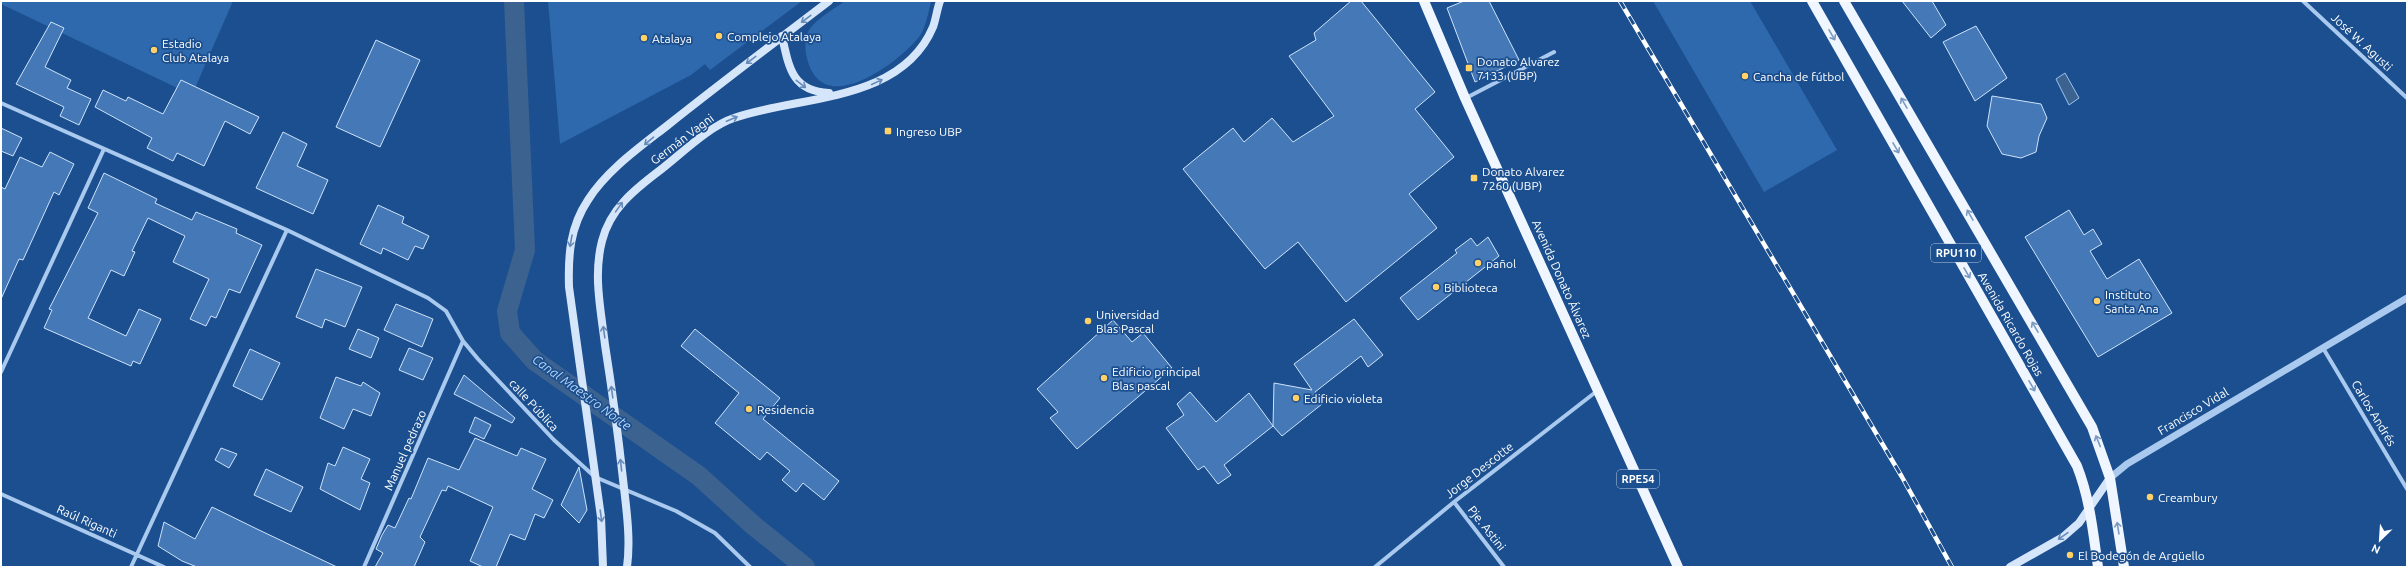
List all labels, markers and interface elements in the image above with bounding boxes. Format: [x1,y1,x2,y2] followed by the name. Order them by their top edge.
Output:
[2329,11,2395,74] street label: José W. Agusti
[800,15,811,23] one-way arrow
[1828,29,1836,41] one-way arrow
[727,30,821,43] place label: Complejo Atalaya
[714,31,724,41] marker: Complejo Atalaya
[652,32,692,45] place label: Atalaya
[639,33,649,43] marker: Atalaya
[162,37,229,64] place label: Estadio Club Atalaya
[149,45,159,55] marker: Estadio Club Atalaya
[1477,55,1560,83] place label: Donato Alvarez 7133 (UBP)
[745,56,756,64] one-way arrow
[1464,63,1474,73] marker: Donato Alvarez 7133 (UBP)
[1753,70,1844,83] place label: Cancha de fútbol
[1740,71,1750,81] marker: Cancha de fútbol
[871,78,883,85] one-way arrow
[796,80,807,88] one-way arrow
[1900,97,1908,109] one-way arrow
[648,111,716,167] street label: Germán Vagni
[725,115,737,123] one-way arrow
[896,125,962,138] place label: Ingreso UBP
[883,126,893,136] marker: Ingreso UBP
[644,136,654,145] one-way arrow
[1893,142,1901,154] one-way arrow
[1482,165,1565,193] place label: Donato Alvarez 7260 (UBP)
[1469,173,1479,183] marker: Donato Alvarez 7260 (UBP)
[615,202,623,213] one-way arrow
[1965,209,1973,221] one-way arrow
[1530,218,1594,341] street label: Avenida Donato Álvarez
[567,234,575,247] one-way arrow
[1931,244,1981,262] road number: RPU110
[1486,257,1516,270] place label: pañol
[1473,258,1483,268] marker: pañol
[1964,267,1972,279] one-way arrow
[1976,270,2046,378] street label: Avenida Ricardo Rojas
[1444,281,1498,294] place label: Biblioteca
[1431,282,1441,292] marker: Biblioteca
[2105,288,2159,315] place label: Instituto Santa Ana
[2092,296,2102,306] marker: Instituto Santa Ana
[1096,308,1159,335] place label: Universidad Blas Pascal
[1083,316,1093,326] marker: Universidad Blas Pascal
[2031,321,2039,333] one-way arrow
[600,326,608,339] one-way arrow
[530,352,634,433] water label: Canal Maestro Norte
[1112,365,1200,392] place label: Edificio principal Blas pascal
[1099,373,1109,383] marker: Edificio principal Blas pascal
[507,376,561,434] street label: calle Pública
[2349,378,2399,448] street label: Carlos Andrés
[2028,380,2036,392] one-way arrow
[2155,385,2231,437] street label: Francisco Vidal
[608,386,616,399] one-way arrow
[1304,392,1383,405] place label: Edificio violeta
[1291,393,1301,403] marker: Edificio violeta
[757,403,814,416] place label: Residencia
[744,404,754,414] marker: Residencia
[381,408,429,492] street label: Manuel pedrazo
[2094,436,2101,448] one-way arrow
[1442,439,1516,501] street label: Jorge Descotte
[617,459,625,472] one-way arrow
[1617,470,1659,488] road number: RPE54
[2158,491,2218,504] place label: Creambury
[2145,492,2155,502] marker: Creambury
[55,502,119,540] street label: Raúl Riganti
[1466,503,1508,553] street label: Pje. Astini
[597,509,605,522] one-way arrow
[2360,520,2400,560] north arrow
[2114,522,2122,535] one-way arrow
[2058,532,2069,540] one-way arrow
[2370,542,2382,556] text: N
[2078,549,2205,562] place label: El Bodegón de Argüello
[2065,550,2075,560] marker: El Bodegón de Argüello

